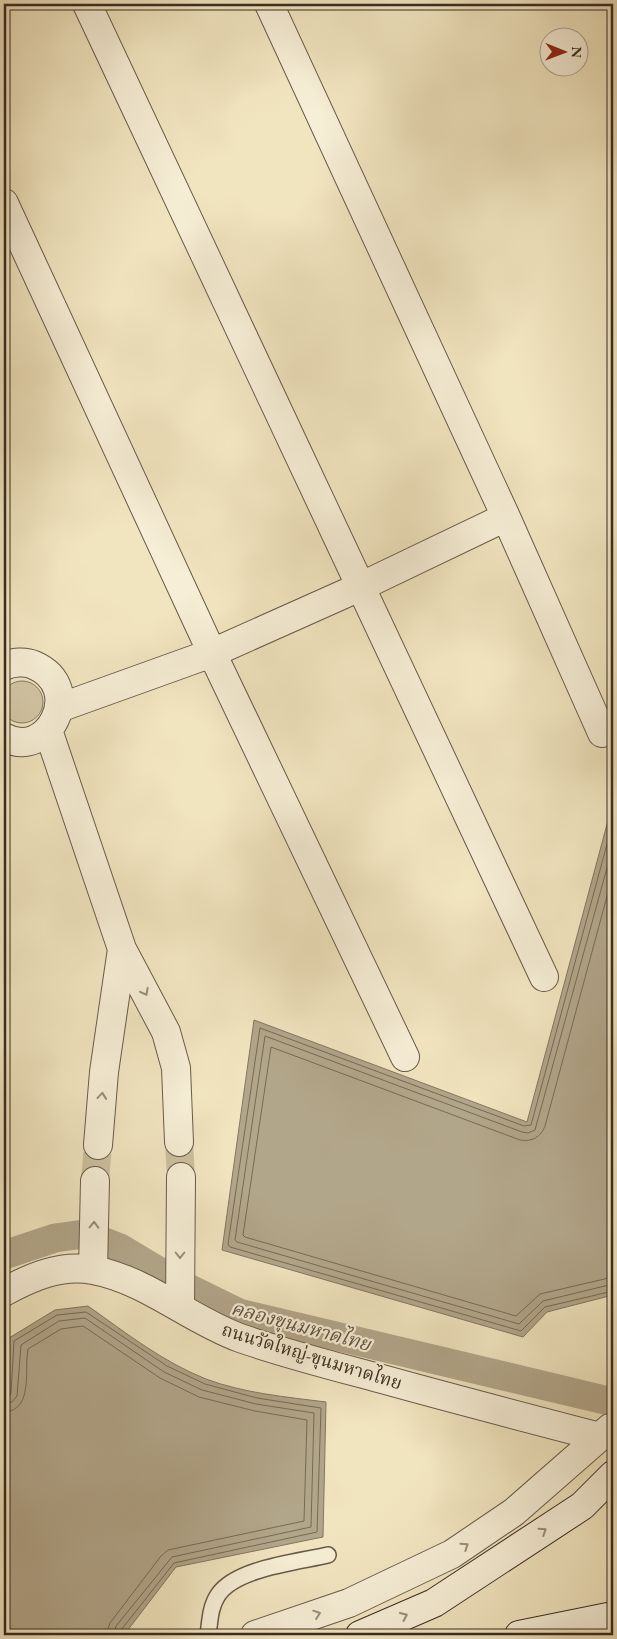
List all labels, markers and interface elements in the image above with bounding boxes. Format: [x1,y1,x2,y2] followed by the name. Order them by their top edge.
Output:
[540,28,590,78] north arrow
[568,46,586,59] text: N
[139,986,149,995] one-way arrow
[96,1092,107,1100] one-way arrow
[89,1220,99,1228] one-way arrow
[175,1252,185,1259] one-way arrow
[229,1294,375,1357] water label: คลองขุนมหาดไทย
[219,1318,405,1395] street label: ถนนวัดใหญ่-ขุนมหาดไทย
[537,1528,546,1538] one-way arrow
[459,1542,468,1552] one-way arrow
[313,1610,321,1620] one-way arrow
[399,1611,408,1622] one-way arrow

